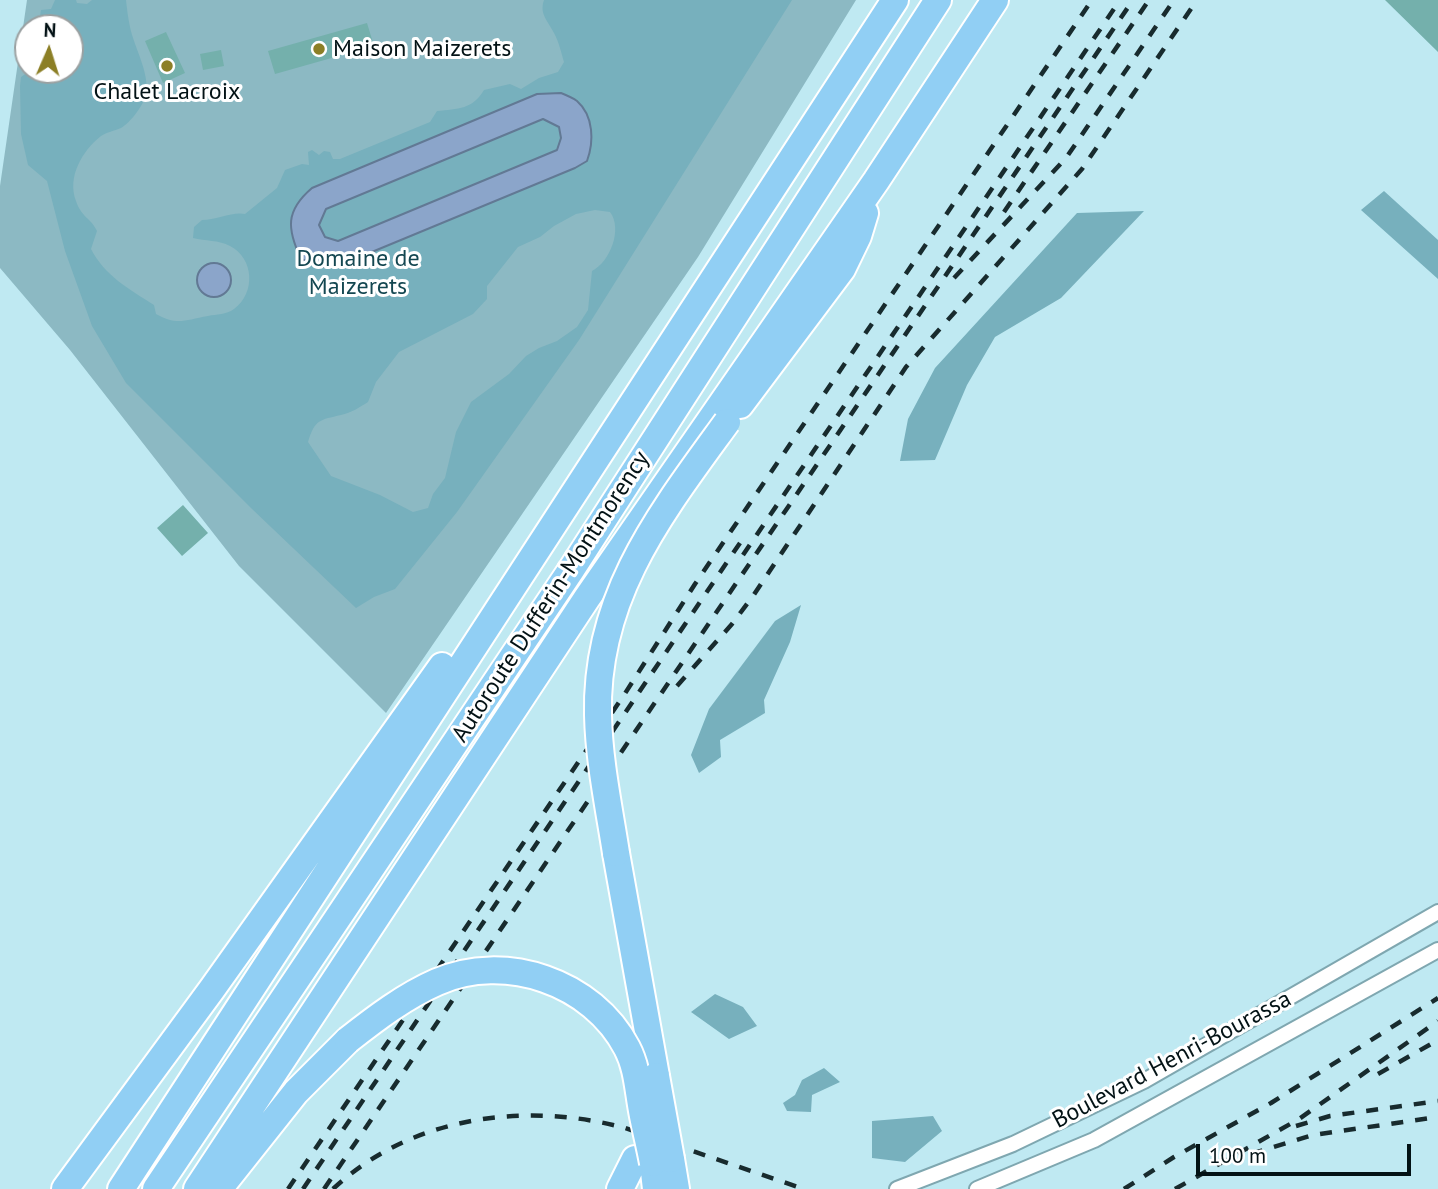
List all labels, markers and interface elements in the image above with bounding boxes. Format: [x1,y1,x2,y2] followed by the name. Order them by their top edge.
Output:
[14,14,84,84] north arrow
[43,18,57,42] text: N
[333,35,511,63] place label: Maison Maizerets
[311,41,327,57] marker: Maison Maizerets
[159,58,175,74] marker: Chalet Lacroix
[94,78,240,106] place label: Chalet Lacroix
[296,245,420,301] park label: Domaine de Maizerets
[446,446,656,748] street label: Autoroute Dufferin-Montmorency
[1048,985,1296,1135] street label: Boulevard Henri-Bourassa
[1200,1130,1415,1174] scale bar
[1209,1142,1266,1169] text: 100 m

